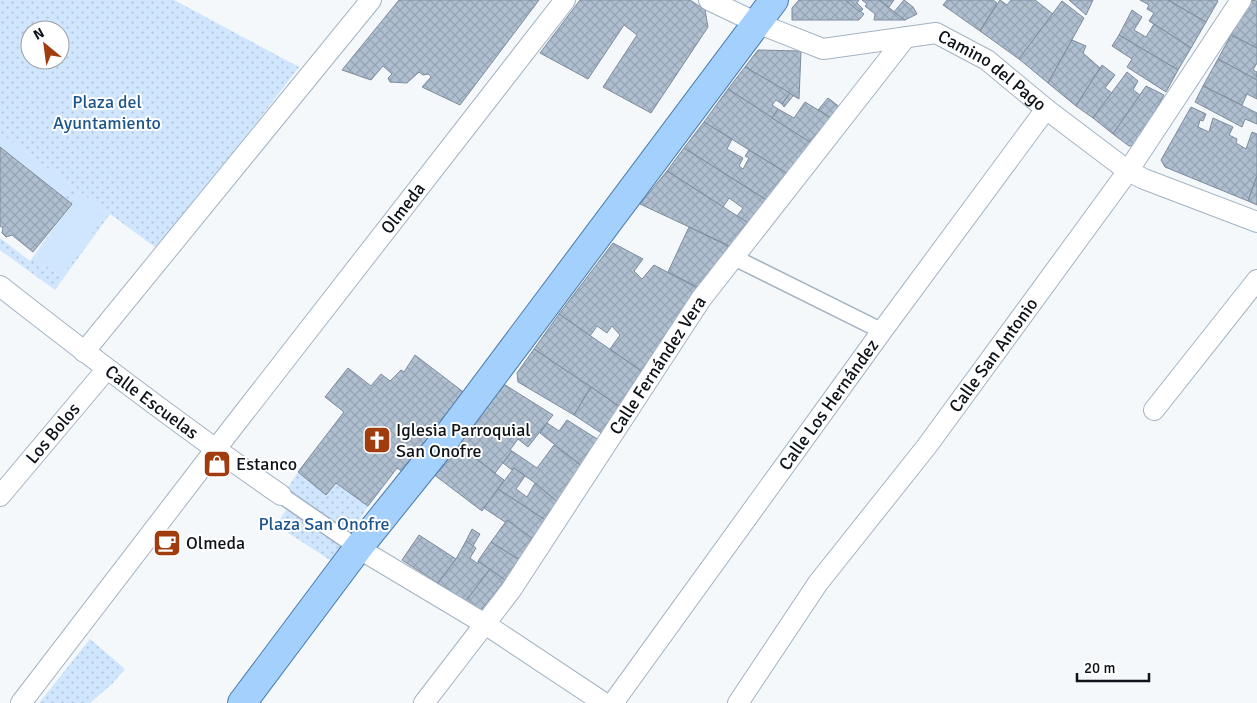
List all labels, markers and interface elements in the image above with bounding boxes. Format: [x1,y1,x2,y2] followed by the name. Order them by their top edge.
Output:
[20,20,70,70] north arrow
[31,24,47,44] text: N
[934,25,1051,116] street label: Camino del Pago
[53,91,161,134] park label: Plaza del Ayuntamiento
[376,178,430,238] street label: Olmeda
[604,292,711,439] street label: Calle Fernández Vera
[944,293,1043,417] street label: Calle San Antonio
[774,335,883,475] street label: Calle Los Hernández
[101,360,203,444] street label: Calle Escuelas
[21,398,85,468] street label: Los Bolos
[396,419,531,462] place label: Iglesia Parroquial San Onofre
[362,425,392,455] church icon: Iglesia Parroquial San Onofre
[202,449,232,479] shop icon: Estanco
[236,453,297,475] place label: Estanco
[258,513,390,535] park label: Plaza San Onofre
[152,528,182,558] cafe icon: Olmeda
[186,532,245,554] place label: Olmeda
[1077,650,1150,682] scale bar
[1084,659,1115,677] text: 20 m

